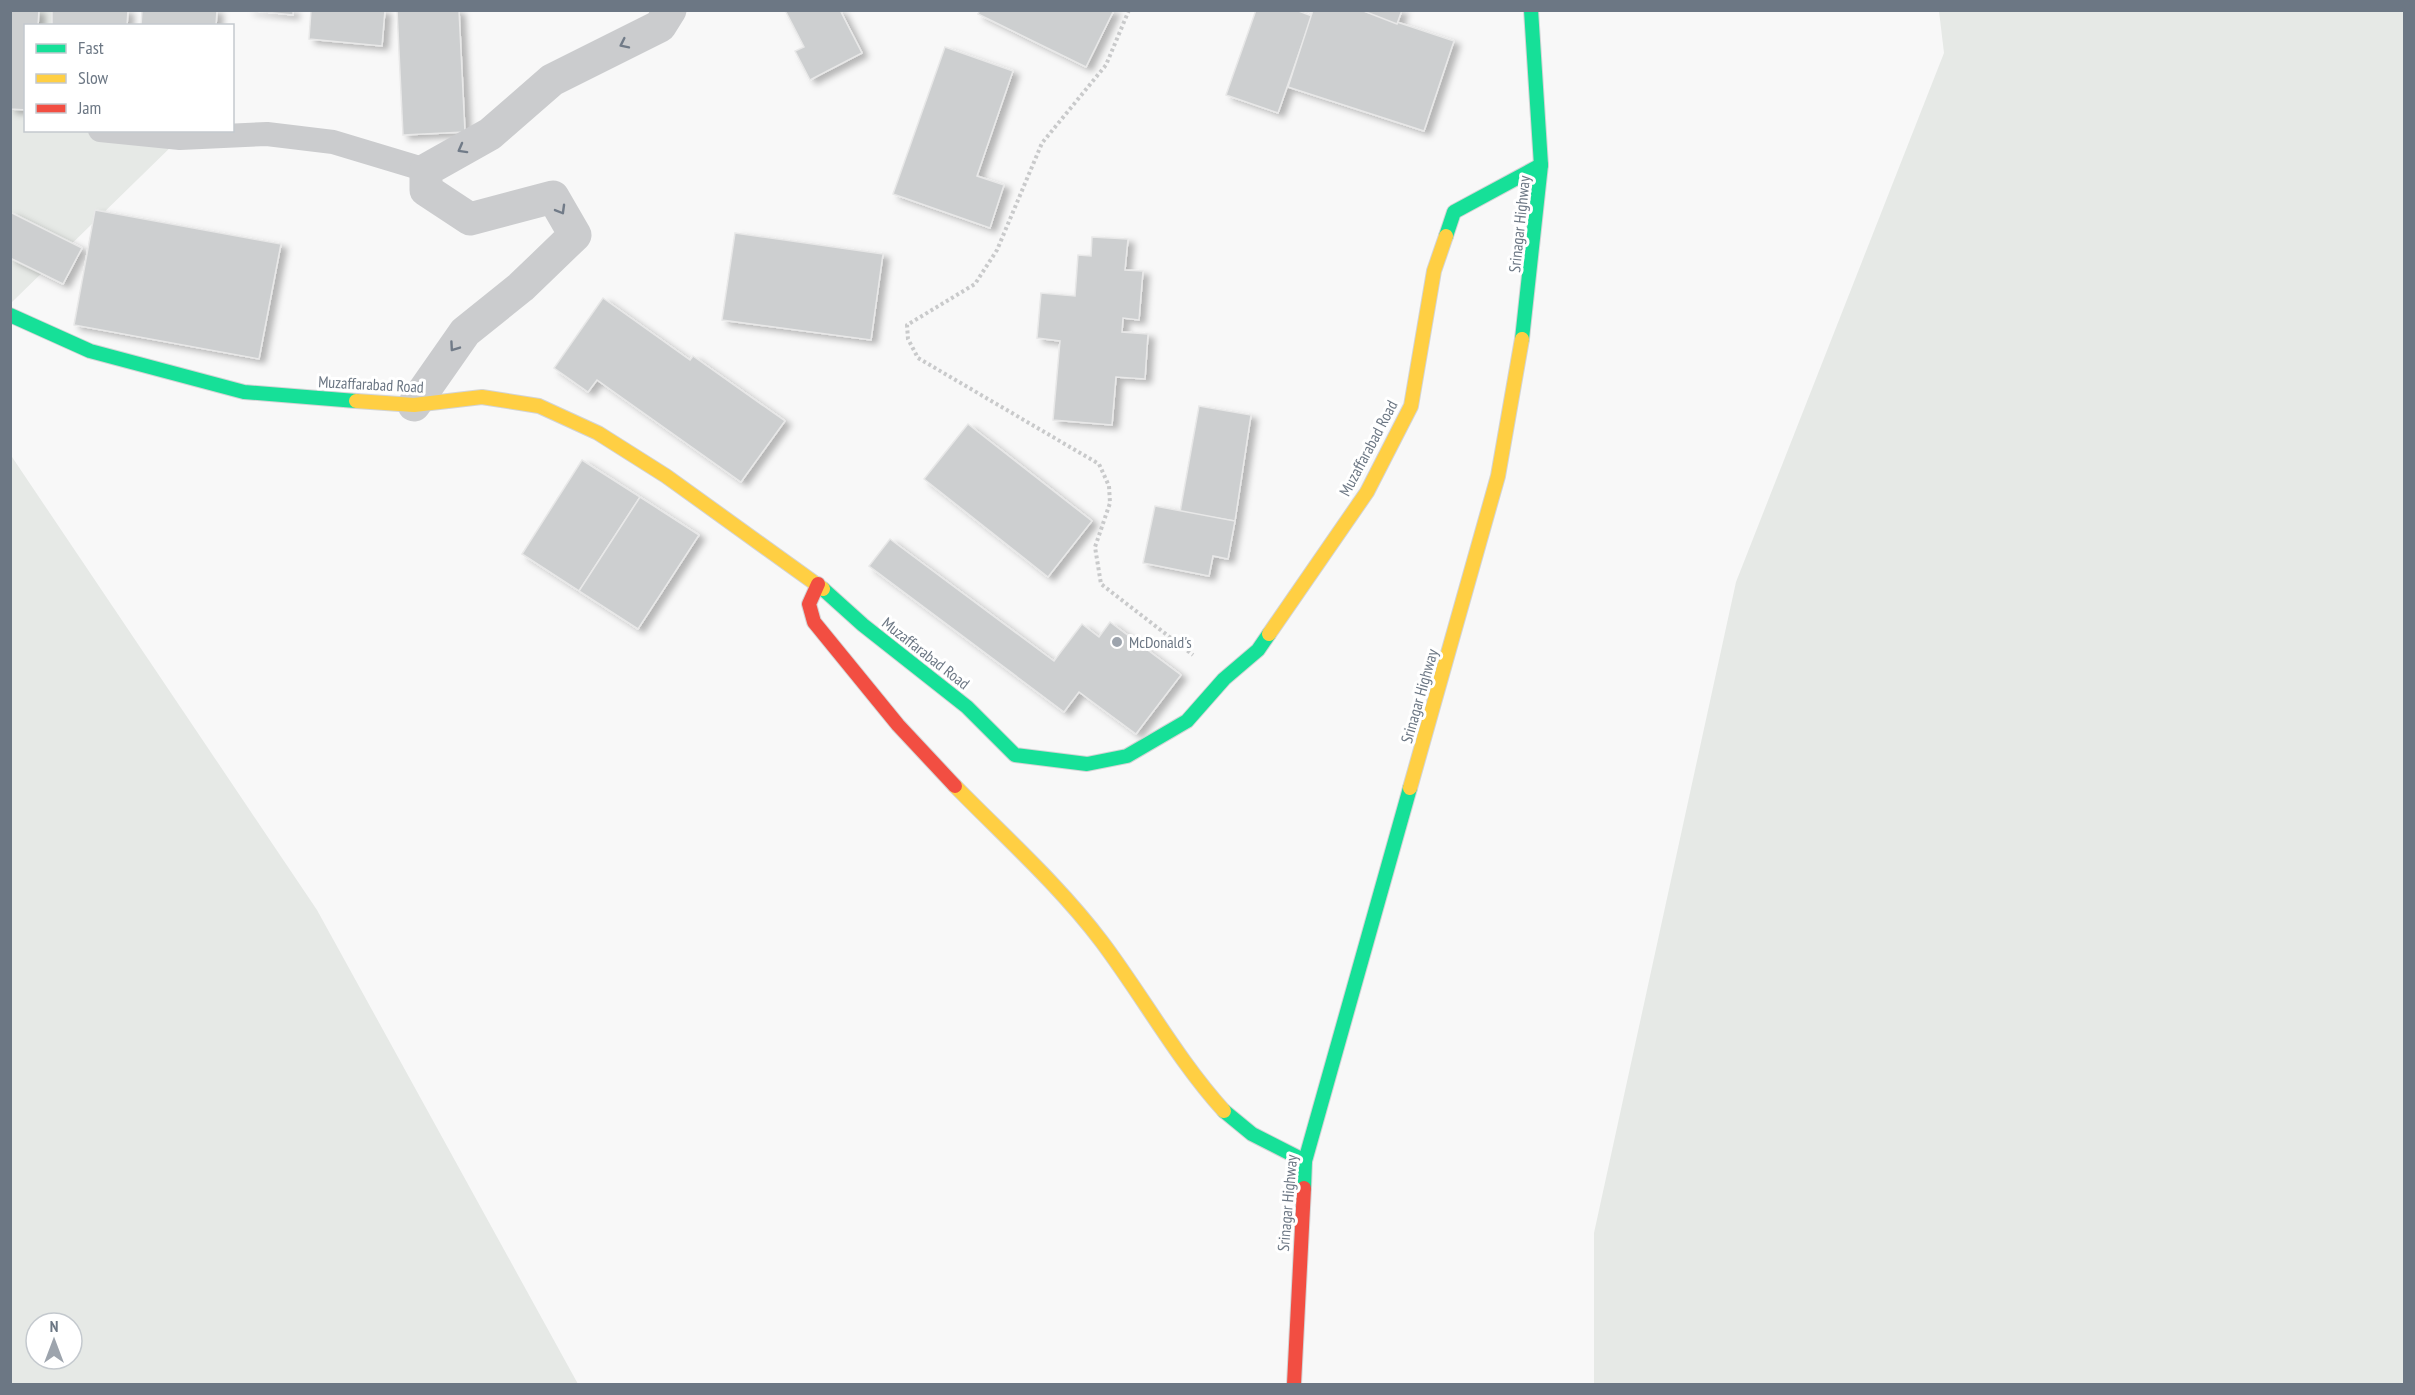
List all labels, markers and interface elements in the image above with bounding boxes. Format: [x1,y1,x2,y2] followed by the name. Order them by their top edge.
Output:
[24,24,234,132] legend
[78,36,104,59] text: Fast
[619,36,630,48] one-way arrow
[78,66,109,89] text: Slow
[77,96,101,119] text: Jam
[457,142,468,154] one-way arrow
[1504,175,1534,273] street label: Srinagar Highway
[553,204,565,214] one-way arrow
[450,341,461,352] one-way arrow
[318,371,424,397] street label: Muzaffarabad Road
[1334,397,1402,499] street label: Muzaffarabad Road
[878,613,974,693] street label: Muzaffarabad Road
[1129,632,1192,652] place label: McDonald's
[1110,635,1124,649] marker: McDonald's
[1396,647,1442,745] street label: Srinagar Highway
[1273,1154,1301,1252] street label: Srinagar Highway
[24,1311,84,1371] north arrow
[50,1316,58,1336] text: N

